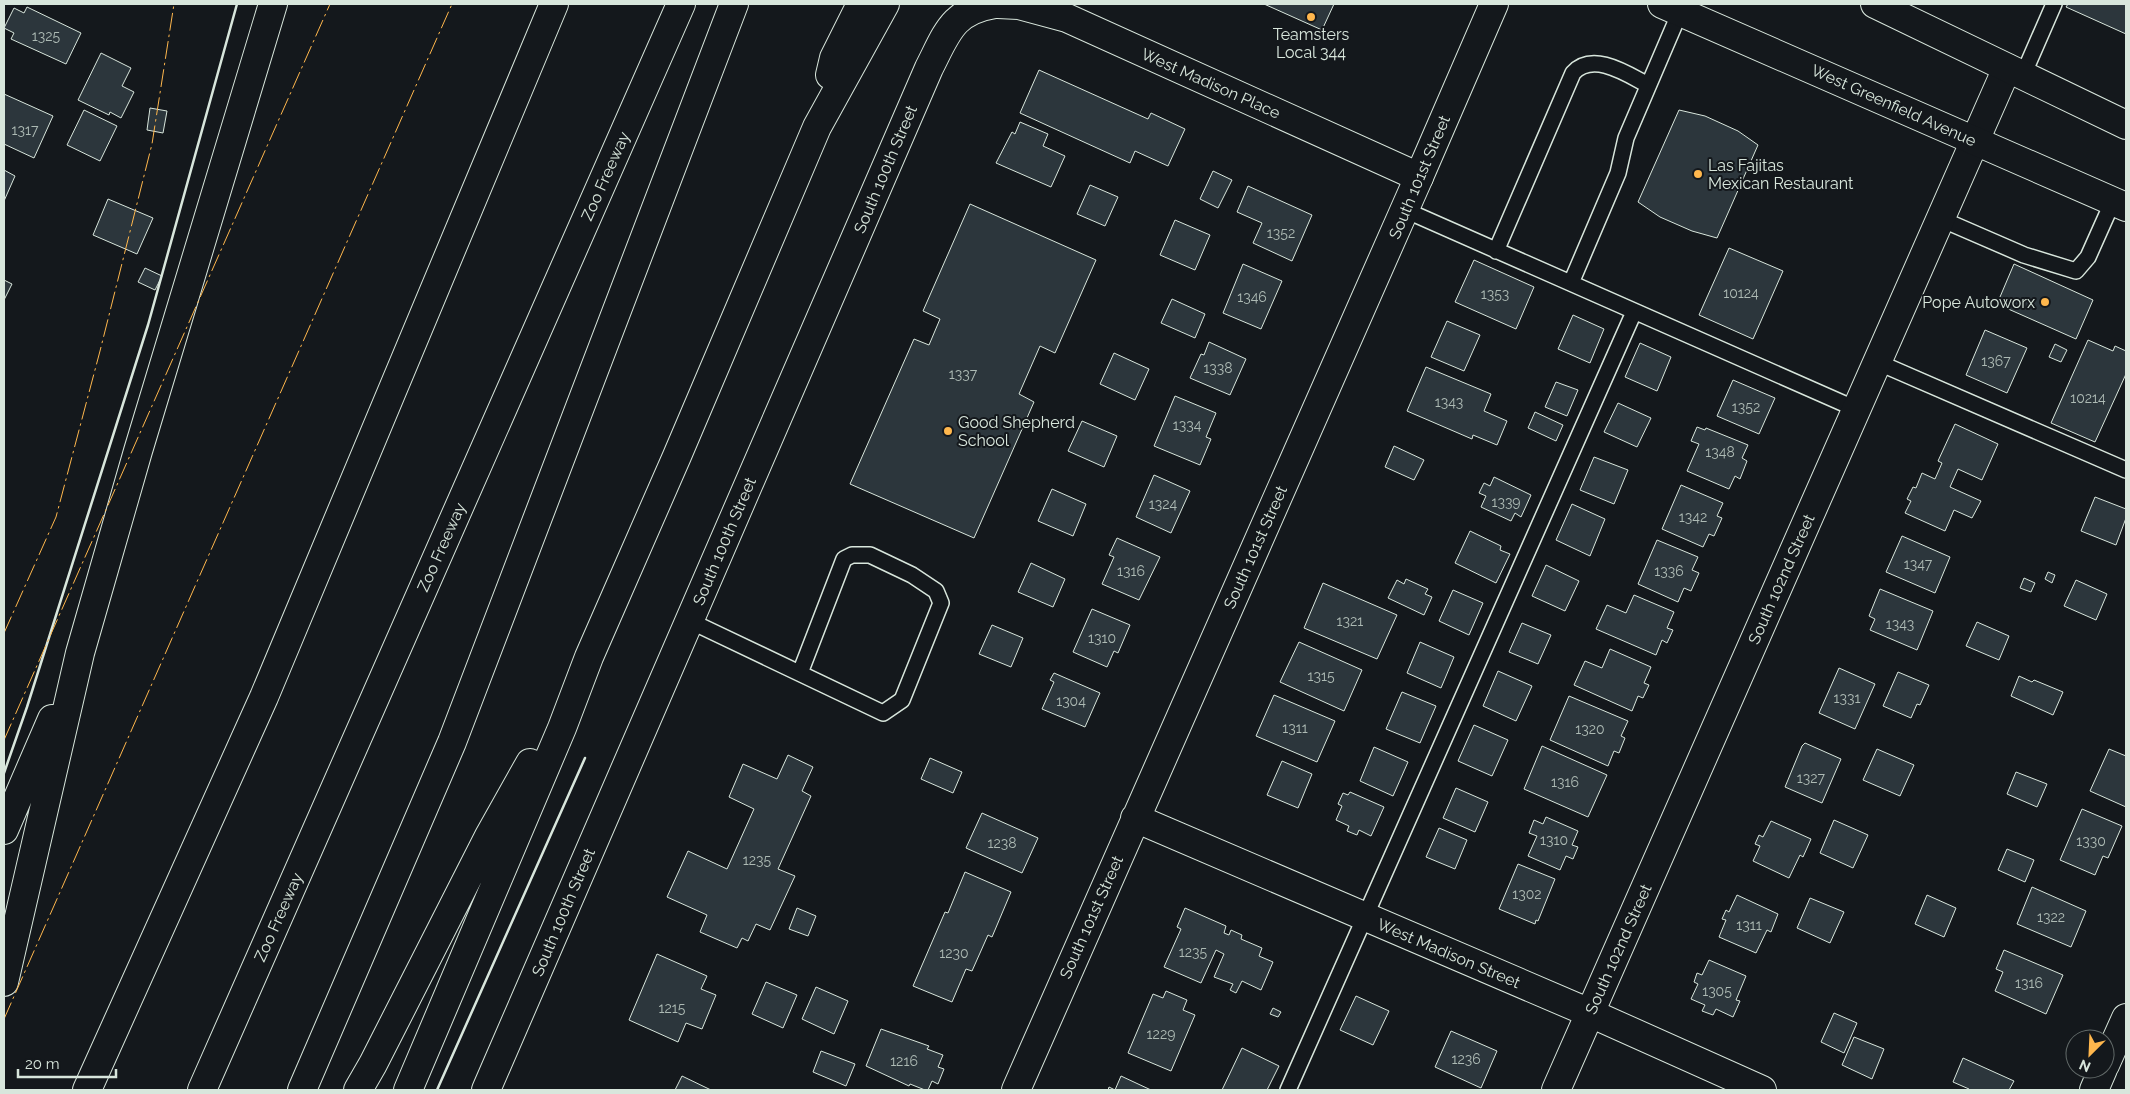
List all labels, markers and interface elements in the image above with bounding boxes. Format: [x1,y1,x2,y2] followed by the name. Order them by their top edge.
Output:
[1305,11,1317,23] marker: Teamsters Local 344
[1273,25,1349,62] place label: Teamsters Local 344
[32,28,61,44] house number: 1325
[1138,44,1283,123] street label: West Madison Place
[1808,60,1979,150] street label: West Greenfield Avenue
[850,102,921,236] street label: South 100th Street
[1385,112,1454,242] street label: South 101st Street
[12,122,39,138] house number: 1317
[577,128,634,224] street label: Zoo Freeway
[1708,156,1854,193] place label: Las Fajitas Mexican Restaurant
[1692,168,1704,180] marker: Las Fajitas Mexican Restaurant
[1267,225,1295,241] house number: 1352
[1723,285,1759,301] house number: 10124
[1481,286,1509,302] house number: 1353
[1237,289,1267,305] house number: 1346
[1922,293,2035,312] place label: Pope Autoworx
[2039,296,2051,308] marker: Pope Autoworx
[1981,353,2011,369] house number: 1367
[1203,360,1233,376] house number: 1338
[949,366,978,382] house number: 1337
[2070,390,2106,406] house number: 10214
[1435,394,1463,410] house number: 1343
[1732,399,1760,415] house number: 1352
[958,413,1075,450] place label: Good Shepherd School
[1173,417,1202,433] house number: 1334
[942,425,954,437] marker: Good Shepherd School
[1705,444,1735,460] house number: 1348
[689,474,760,608] street label: South 100th Street
[1220,482,1291,612] street label: South 101st Street
[1491,494,1521,510] house number: 1339
[1149,496,1178,512] house number: 1324
[413,499,470,595] street label: Zoo Freeway
[1679,509,1707,525] house number: 1342
[1744,511,1819,647] street label: South 102nd Street
[1904,556,1933,572] house number: 1347
[1117,563,1145,579] house number: 1316
[1654,563,1684,579] house number: 1336
[1337,613,1363,629] house number: 1321
[1886,616,1914,632] house number: 1343
[1088,630,1116,646] house number: 1310
[1307,668,1335,684] house number: 1315
[1834,690,1860,706] house number: 1331
[1056,693,1086,709] house number: 1304
[1282,720,1308,736] house number: 1311
[1575,721,1605,737] house number: 1320
[1797,770,1826,786] house number: 1327
[1551,774,1579,790] house number: 1316
[1540,832,1568,848] house number: 1310
[2076,833,2106,849] house number: 1330
[987,835,1017,851] house number: 1238
[528,845,599,979] street label: South 100th Street
[743,852,772,868] house number: 1235
[1056,852,1127,982] street label: South 101st Street
[250,869,307,965] street label: Zoo Freeway
[1581,881,1656,1017] street label: South 102nd Street
[1512,886,1542,902] house number: 1302
[2037,909,2065,925] house number: 1322
[1375,915,1524,992] street label: West Madison Street
[1736,917,1762,933] house number: 1311
[1179,944,1208,960] house number: 1235
[939,945,969,961] house number: 1230
[2015,975,2043,991] house number: 1316
[1702,983,1732,999] house number: 1305
[659,1000,686,1016] house number: 1215
[1147,1026,1175,1042] house number: 1229
[2065,1029,2115,1079] north arrow
[18,1046,115,1078] scale bar
[1451,1051,1481,1067] house number: 1236
[890,1053,918,1069] house number: 1216
[25,1055,60,1073] text: 20 m
[2077,1056,2093,1075] text: N

